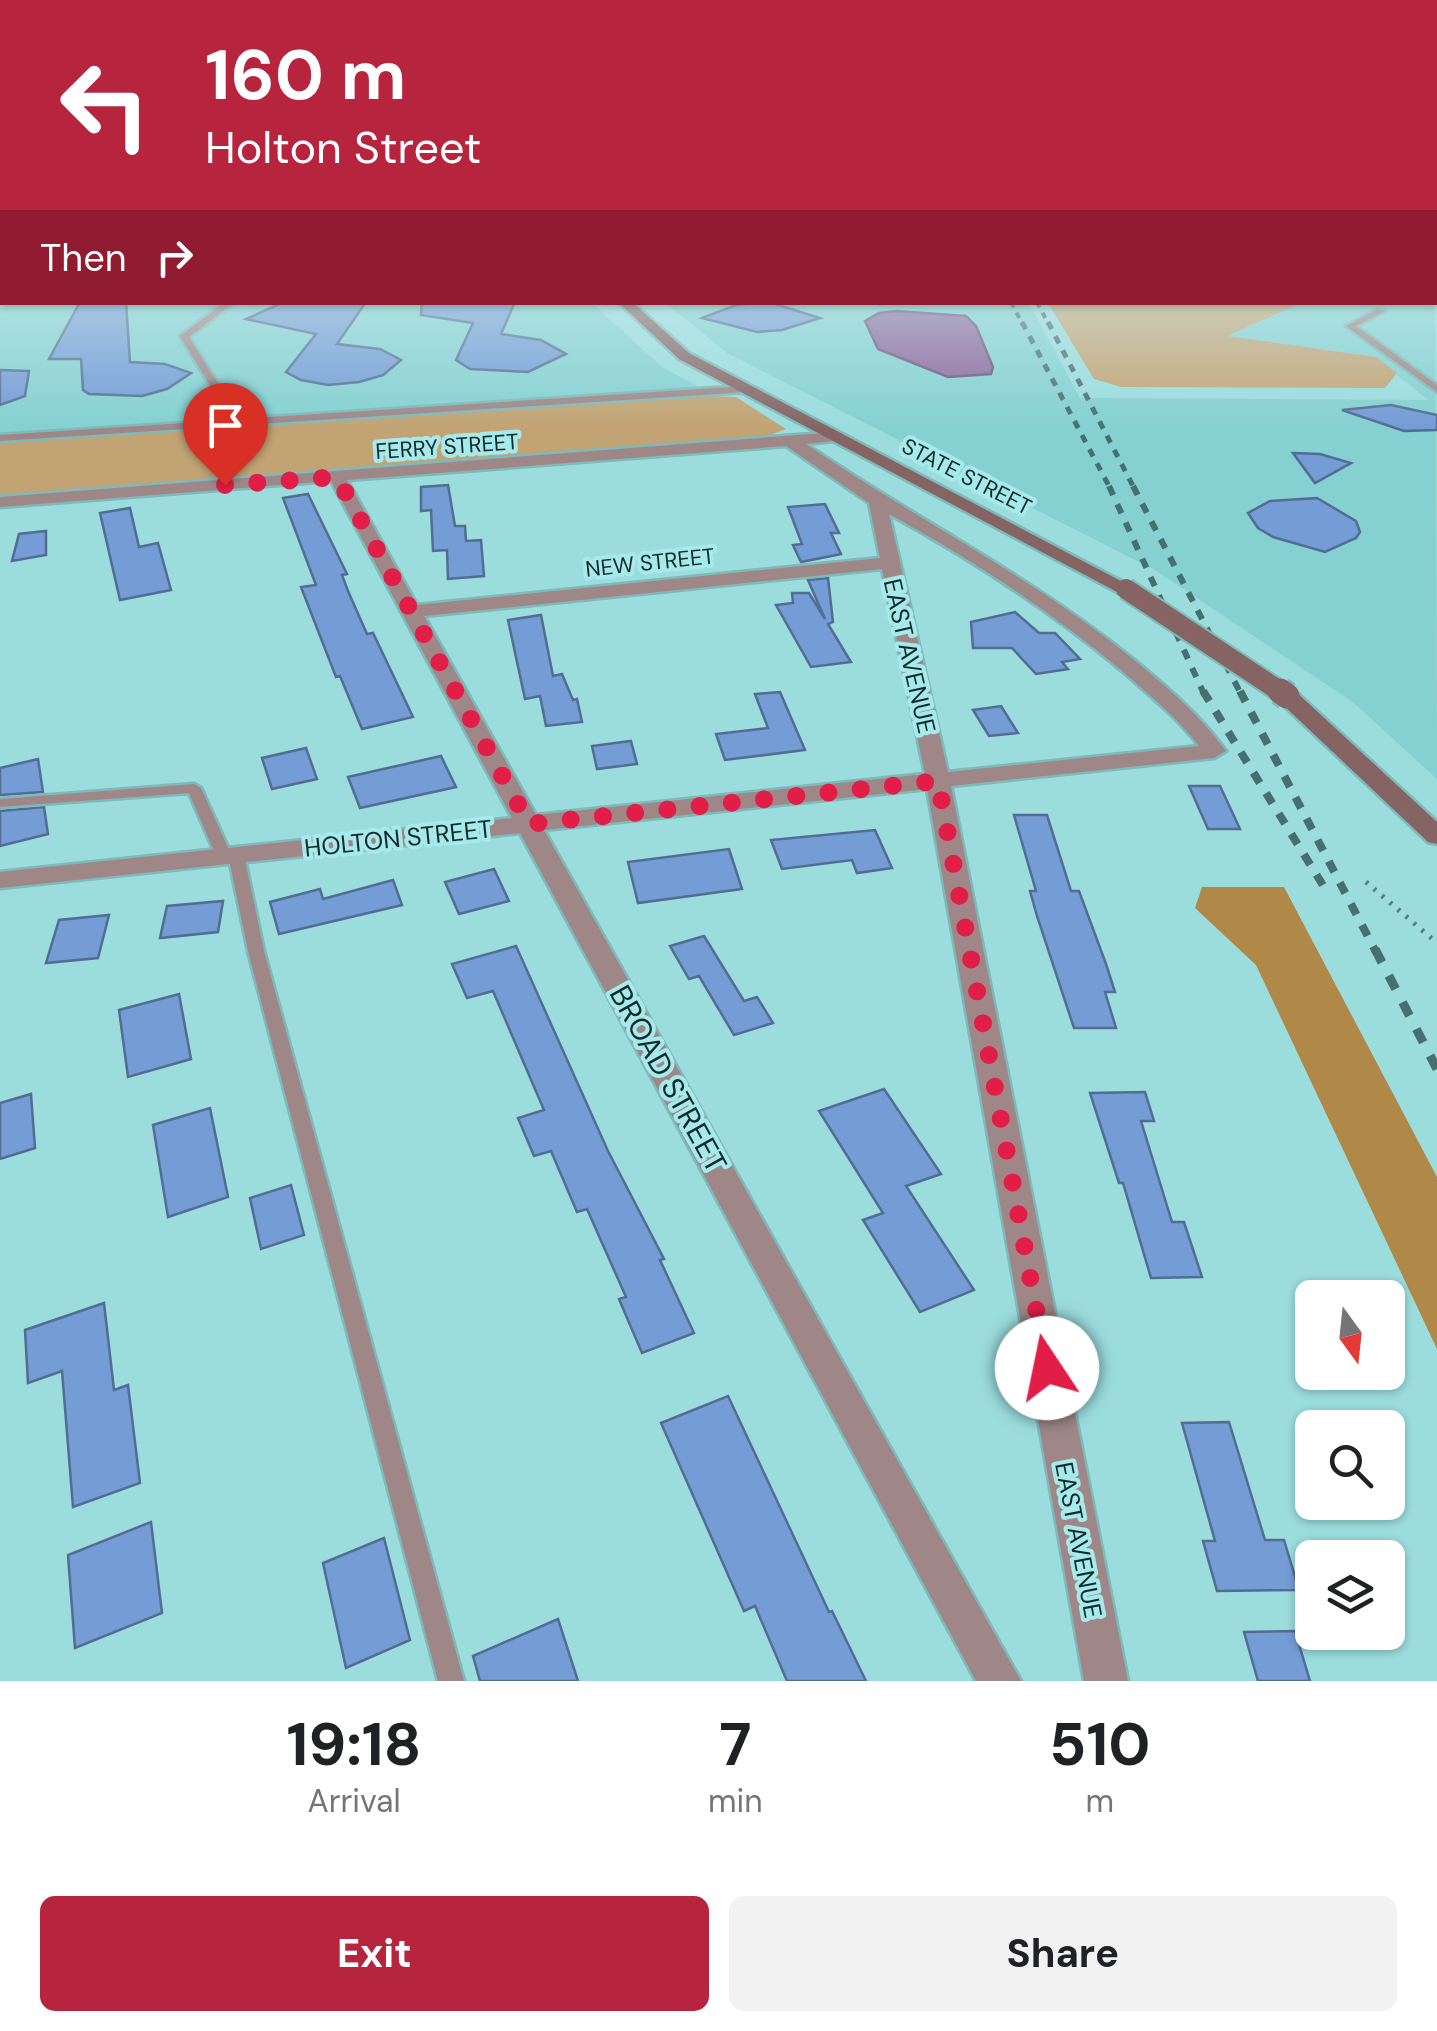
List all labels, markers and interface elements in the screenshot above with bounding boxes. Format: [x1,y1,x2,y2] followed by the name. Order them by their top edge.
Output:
[205,30,406,121] text: 160 m
[40,40,170,170] icon: left
[205,118,481,177] text: Holton Street
[147,230,202,285] icon: right
[40,233,127,283] text: Then
[183,383,268,486] pin
[198,398,253,453] icon: arrive
[375,427,520,466] street label: FERRY STREET
[897,431,1036,521] street label: STATE STREET
[584,541,716,584] street label: NEW STREET
[876,575,943,737] street label: EAST AVENUE
[303,812,493,865] street label: HOLTON STREET
[601,978,736,1179] street label: BROAD STREET
[1295,1280,1405,1390] north arrow
[1295,1280,1405,1650] map controls
[995,1316,1099,1420] position arrow
[1295,1410,1405,1520] button: search
[1047,1459,1110,1621] street label: EAST AVENUE
[1295,1540,1405,1650] button: layers
[287,1705,422,1784] text: 19:18
[719,1705,751,1784] text: 7
[1049,1705,1150,1784] text: 510
[307,1780,401,1822] text: Arrival
[708,1780,763,1822] text: min
[1086,1780,1114,1822] text: m
[40,1896,709,2011] button: Exit
[729,1896,1397,2011] button: Share

